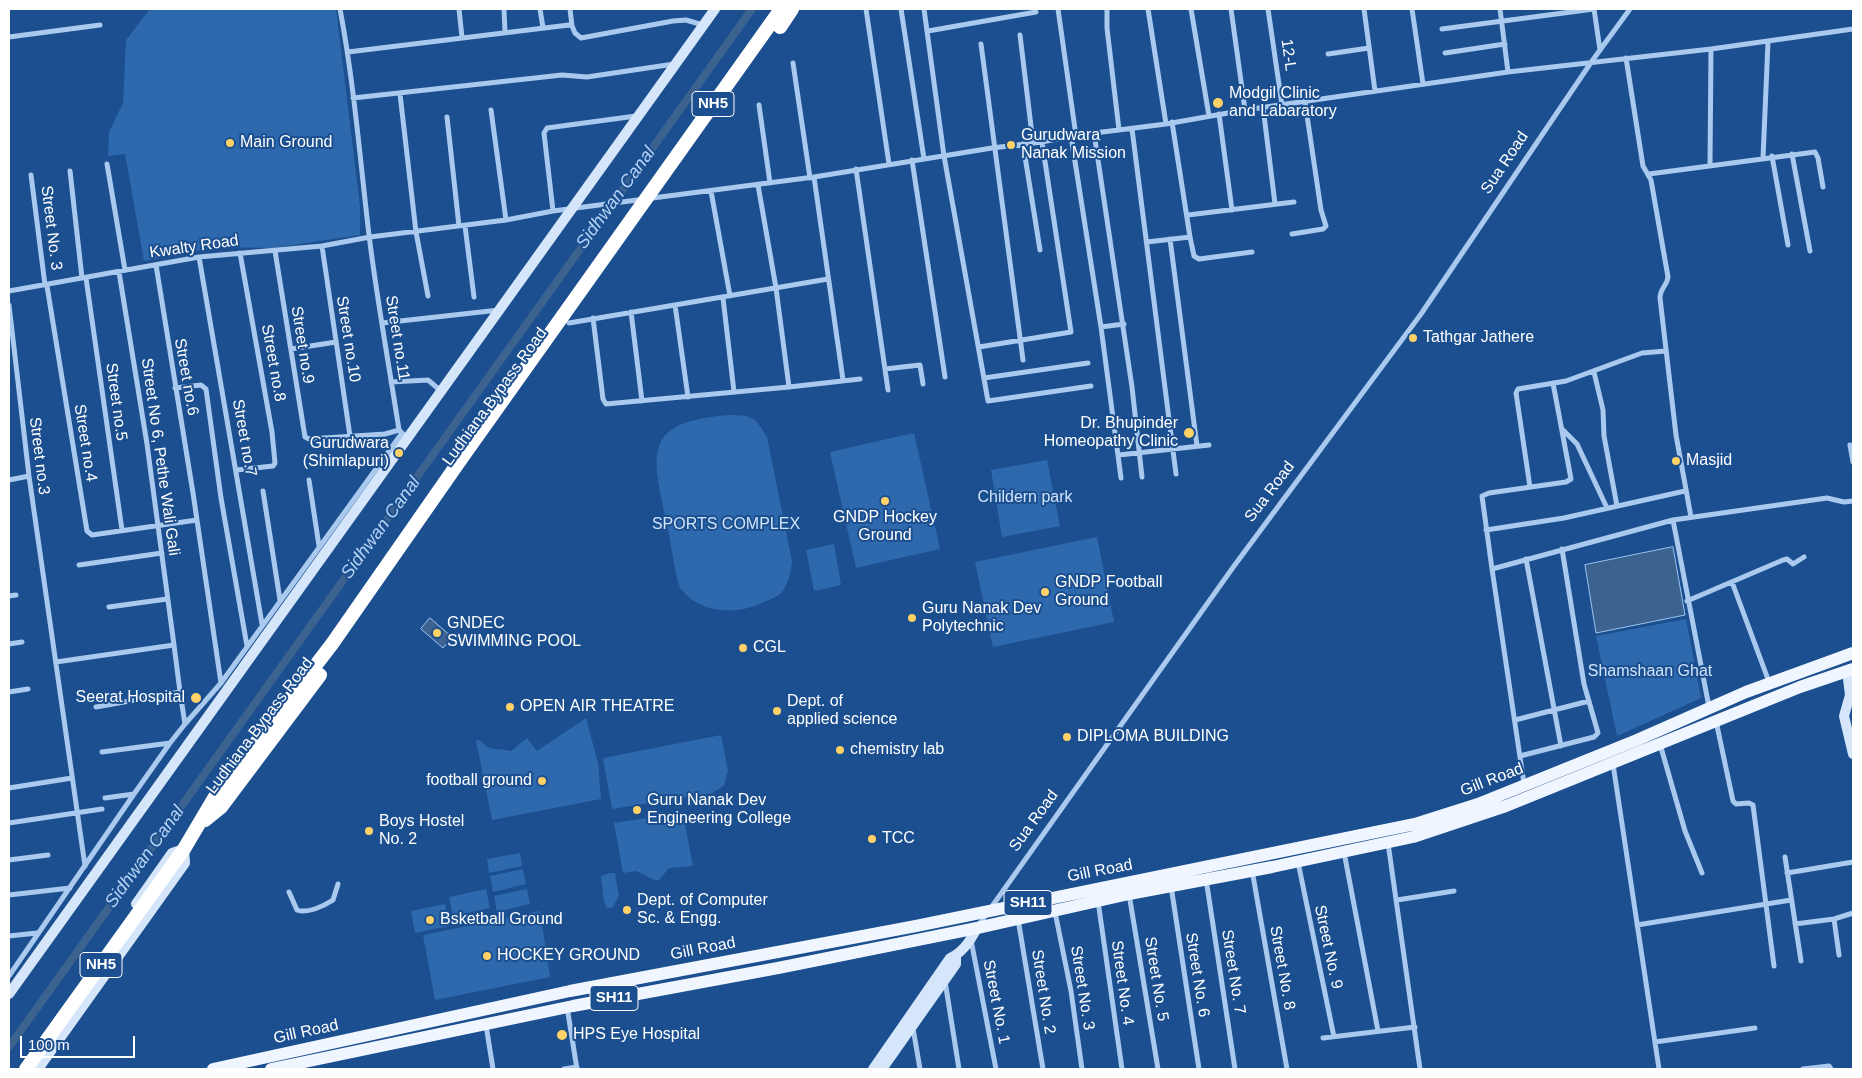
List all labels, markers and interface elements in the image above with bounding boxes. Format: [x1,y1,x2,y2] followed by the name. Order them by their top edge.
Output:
[1276,38,1300,72] street label: 12-L
[1229,84,1337,122] place label: Modgil Clinic and Labaratory
[692,92,734,116] road number: NH5
[1211,96,1225,110] marker: Modgil Clinic and Labaratory
[1021,126,1126,164] place label: Gurudwara Nanak Mission
[1477,128,1533,198] street label: Sua Road
[240,133,332,153] place label: Main Ground
[224,137,236,149] marker: Main Ground
[1005,139,1017,151] marker: Gurudwara Nanak Mission
[572,143,660,253] water label: Sidhwan Canal
[36,184,66,272] street label: Street No. 3
[148,231,240,263] street label: Kwalty Road
[332,294,364,384] street label: Street no.10
[381,294,413,382] street label: Street no.11
[286,305,318,385] street label: Street no.9
[257,323,289,403] street label: Street no.8
[439,324,551,470] street label: Ludhiana Bypass Road
[1423,328,1534,348] place label: Tathgar Jathere
[1407,332,1419,344] marker: Tathgar Jathere
[170,337,202,417] street label: Street no.6
[137,357,183,557] street label: Street No 6, Pethe Wali Gali
[101,362,131,442] street label: Street no.5
[228,398,260,478] street label: Street no.7
[69,403,101,483] street label: Street no.4
[1044,414,1178,452] place label: Dr. Bhupinder Homeopathy Clinic
[25,416,53,496] street label: Street no.3
[1182,426,1196,440] marker: Dr. Bhupinder Homeopathy Clinic
[303,434,389,472] place label: Gurudwara (Shimlapuri)
[393,447,405,459] marker: Gurudwara (Shimlapuri)
[1686,451,1732,471] place label: Masjid
[1670,455,1682,467] marker: Masjid
[1241,458,1299,526] street label: Sua Road
[337,473,425,583] water label: Sidhwan Canal
[977,488,1073,508] park label: Childern park
[879,495,891,507] marker: GNDP Hockey Ground
[833,508,937,546] place label: GNDP Hockey Ground
[652,515,800,535] park label: SPORTS COMPLEX
[1055,573,1163,611] place label: GNDP Football Ground
[1039,586,1051,598] marker: GNDP Football Ground
[922,599,1041,637] place label: Guru Nanak Dev Polytechnic
[906,612,918,624] marker: Guru Nanak Dev Polytechnic
[447,614,581,652] place label: GNDEC SWIMMING POOL
[431,627,443,639] marker: GNDEC SWIMMING POOL
[753,638,786,658] place label: CGL
[737,642,749,654] marker: CGL
[203,654,317,798] street label: Ludhiana Bypass Road
[1588,662,1712,682] park label: Shamshaan Ghat
[76,688,185,708] place label: Seerat Hospital
[189,691,203,705] marker: Seerat Hospital
[787,692,897,730] place label: Dept. of applied science
[520,697,674,717] place label: OPEN AIR THEATRE
[504,701,516,713] marker: OPEN AIR THEATRE
[771,705,783,717] marker: Dept. of applied science
[1077,727,1229,747] place label: DIPLOMA BUILDING
[1061,731,1073,743] marker: DIPLOMA BUILDING
[850,740,944,760] place label: chemistry lab
[834,744,846,756] marker: chemistry lab
[1458,759,1526,801] street label: Gill Road
[426,771,532,791] place label: football ground
[536,775,548,787] marker: football ground
[1005,787,1063,855] street label: Sua Road
[647,791,791,829] place label: Guru Nanak Dev Engineering College
[101,802,189,912] water label: Sidhwan Canal
[631,804,643,816] marker: Guru Nanak Dev Engineering College
[379,812,464,850] place label: Boys Hostel No. 2
[363,825,375,837] marker: Boys Hostel No. 2
[882,829,915,849] place label: TCC
[866,833,878,845] marker: TCC
[1066,855,1134,887] street label: Gill Road
[1004,890,1052,916] road number: SH11
[637,891,768,929] place label: Dept. of Computer Sc. & Engg.
[1310,903,1346,991] street label: Street No. 9
[621,904,633,916] marker: Dept. of Computer Sc. & Engg.
[440,910,563,930] place label: Bsketball Ground
[424,914,436,926] marker: Bsketball Ground
[1265,924,1299,1012] street label: Street No. 8
[1217,928,1249,1016] street label: Street No. 7
[1181,931,1213,1019] street label: Street No. 6
[669,933,737,965] street label: Gill Road
[1140,935,1172,1023] street label: Street No. 5
[1107,939,1137,1027] street label: Street No. 4
[1066,944,1098,1032] street label: Street No. 3
[497,946,640,966] place label: HOCKEY GROUND
[1027,948,1059,1036] street label: Street No. 2
[481,950,493,962] marker: HOCKEY GROUND
[80,952,122,978] road number: NH5
[978,958,1014,1046] street label: Street No. 1
[590,986,638,1010] road number: SH11
[272,1016,340,1048] street label: Gill Road
[573,1025,700,1045] place label: HPS Eye Hospital
[22,1026,138,1058] scale bar
[555,1028,569,1042] marker: HPS Eye Hospital
[28,1036,70,1053] text: 100 m

